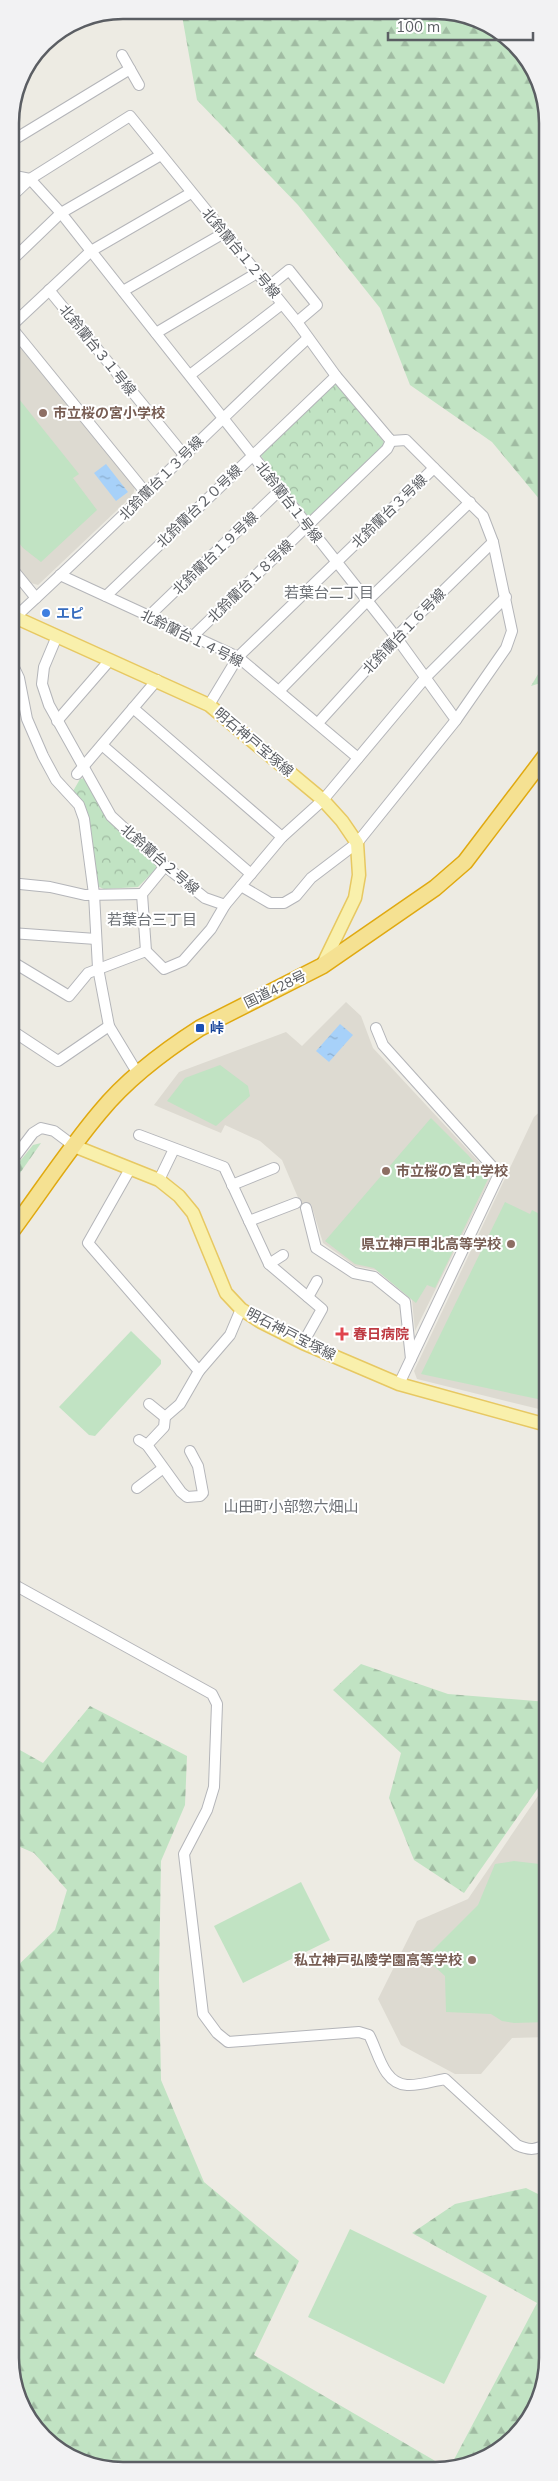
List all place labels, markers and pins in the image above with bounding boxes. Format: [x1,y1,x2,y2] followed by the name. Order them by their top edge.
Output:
[53,404,165,422] place label: 市立桜の宮小学校
[37,407,49,419] marker: 市立桜の宮小学校
[56,604,84,622] place label: エピ
[40,607,52,619] marker: エピ
[210,1019,224,1037] place label: 峠
[194,1022,206,1034] marker: 峠
[396,1162,508,1180] place label: 市立桜の宮中学校
[380,1165,392,1177] marker: 市立桜の宮中学校
[361,1235,501,1253] place label: 県立神戸甲北高等学校
[505,1238,517,1250] marker: 県立神戸甲北高等学校
[353,1325,409,1343] place label: 春日病院
[335,1327,349,1341] marker: 春日病院
[294,1951,462,1969] place label: 私立神戸弘陵学園高等学校
[466,1954,478,1966] marker: 私立神戸弘陵学園高等学校

